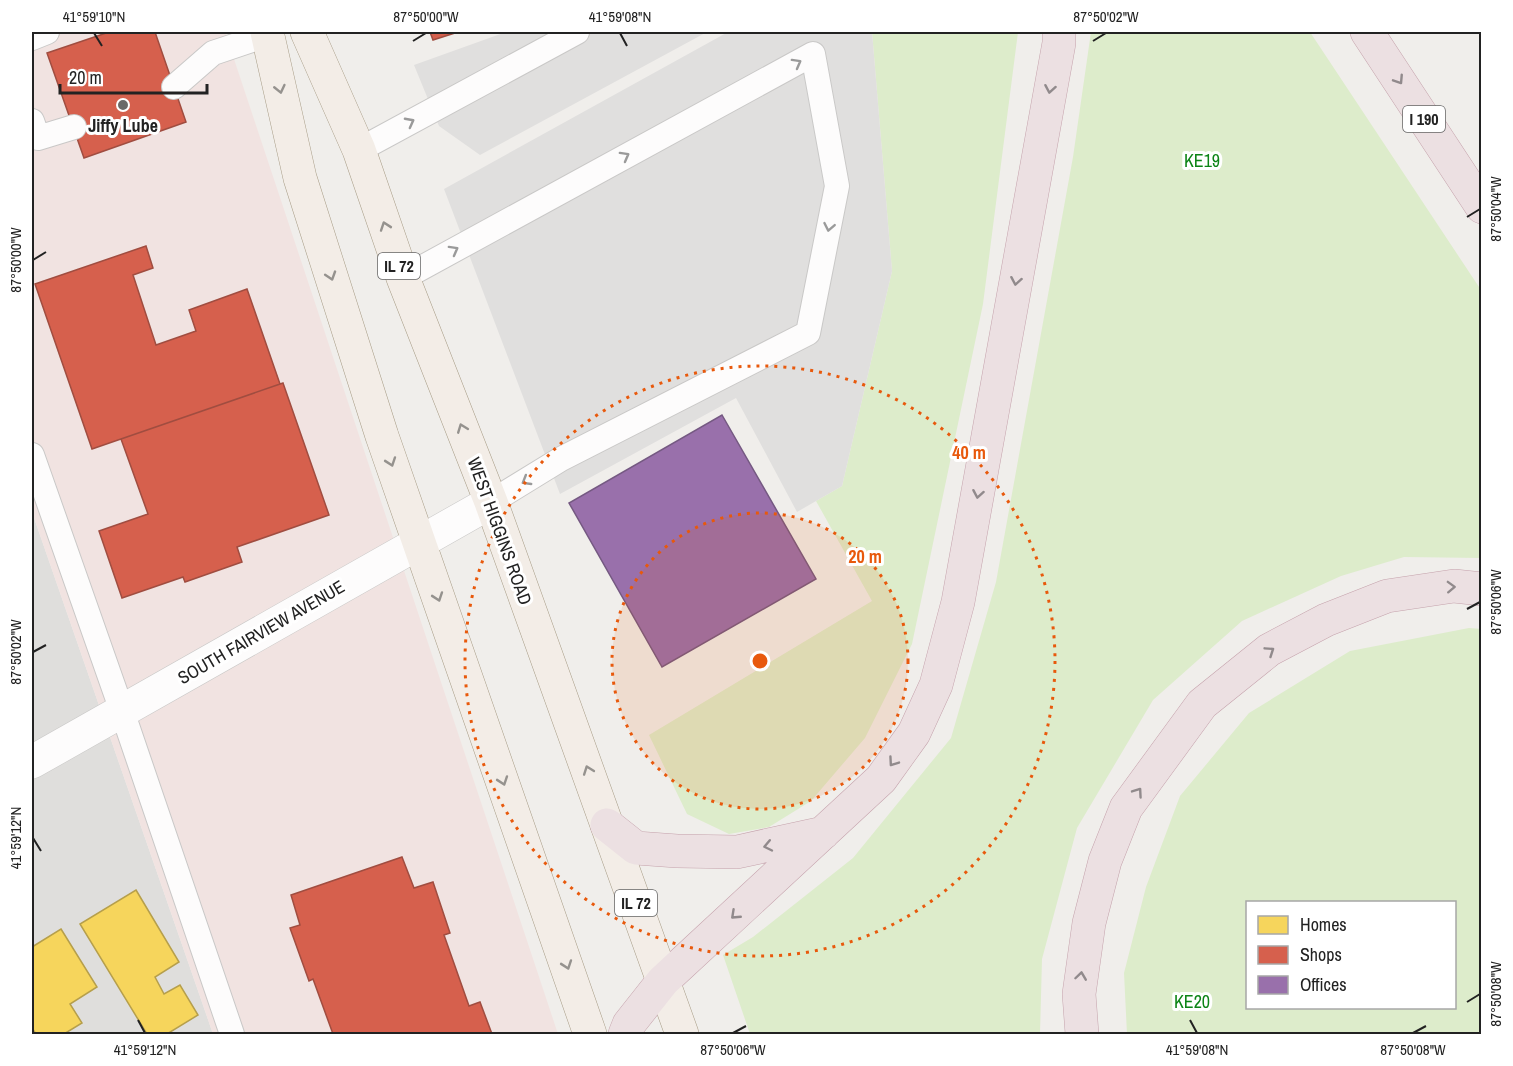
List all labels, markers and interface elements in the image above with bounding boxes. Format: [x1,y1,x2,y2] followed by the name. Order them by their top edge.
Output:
[63,6,125,27] text: 41°59'10"N
[393,6,459,27] text: 87°50'00"W
[589,6,651,27] text: 41°59'08"N
[1073,6,1139,27] text: 87°50'02"W
[60,57,207,95] scale bar
[790,59,801,70] one-way arrow
[69,65,102,90] text: 20 m
[1391,74,1402,85] one-way arrow
[272,83,285,93] one-way arrow
[1045,85,1057,94] one-way arrow
[116,98,130,112] marker: Jiffy Lube
[1403,106,1445,132] road number: I 190
[88,113,158,138] place label: Jiffy Lube
[404,118,414,129] one-way arrow
[1184,148,1220,173] park label: KE19
[619,152,630,163] one-way arrow
[1485,176,1506,242] text: 87°50'04"W
[380,221,392,232] one-way arrow
[823,222,836,232] one-way arrow
[5,227,26,293] text: 87°50'00"W
[448,246,459,257] one-way arrow
[378,253,420,279] road number: IL 72
[324,270,336,281] one-way arrow
[1010,276,1023,286] one-way arrow
[457,423,469,434] one-way arrow
[952,440,986,465] text: 40 m
[462,454,538,608] street label: WEST HIGGINS ROAD
[383,456,396,467] one-way arrow
[522,473,532,485] one-way arrow
[972,488,985,498] one-way arrow
[848,544,882,569] text: 20 m
[1485,569,1506,635] text: 87°50'06"W
[173,574,349,690] street label: SOUTH FAIRVIEW AVENUE
[1447,581,1456,594] one-way arrow
[431,591,444,602] one-way arrow
[5,619,26,685] text: 87°50'02"W
[1263,647,1274,658] one-way arrow
[750,651,770,671] centre of rings
[889,756,900,767] one-way arrow
[582,765,595,776] one-way arrow
[495,775,508,786] one-way arrow
[1131,787,1142,798] one-way arrow
[5,807,26,869] text: 41°59'12"N
[763,838,773,851] one-way arrow
[615,890,657,916] road number: IL 72
[1246,901,1456,1009] legend
[732,908,742,919] one-way arrow
[1300,912,1347,937] text: Homes
[1300,942,1342,967] text: Shops
[559,959,572,970] one-way arrow
[1485,961,1506,1027] text: 87°50'08"W
[1075,972,1087,981] one-way arrow
[1300,972,1347,997] text: Offices
[1174,989,1210,1014] park label: KE20
[114,1039,176,1060] text: 41°59'12"N
[700,1039,766,1060] text: 87°50'06"W
[1166,1039,1228,1060] text: 41°59'08"N
[1380,1039,1446,1060] text: 87°50'08"W

